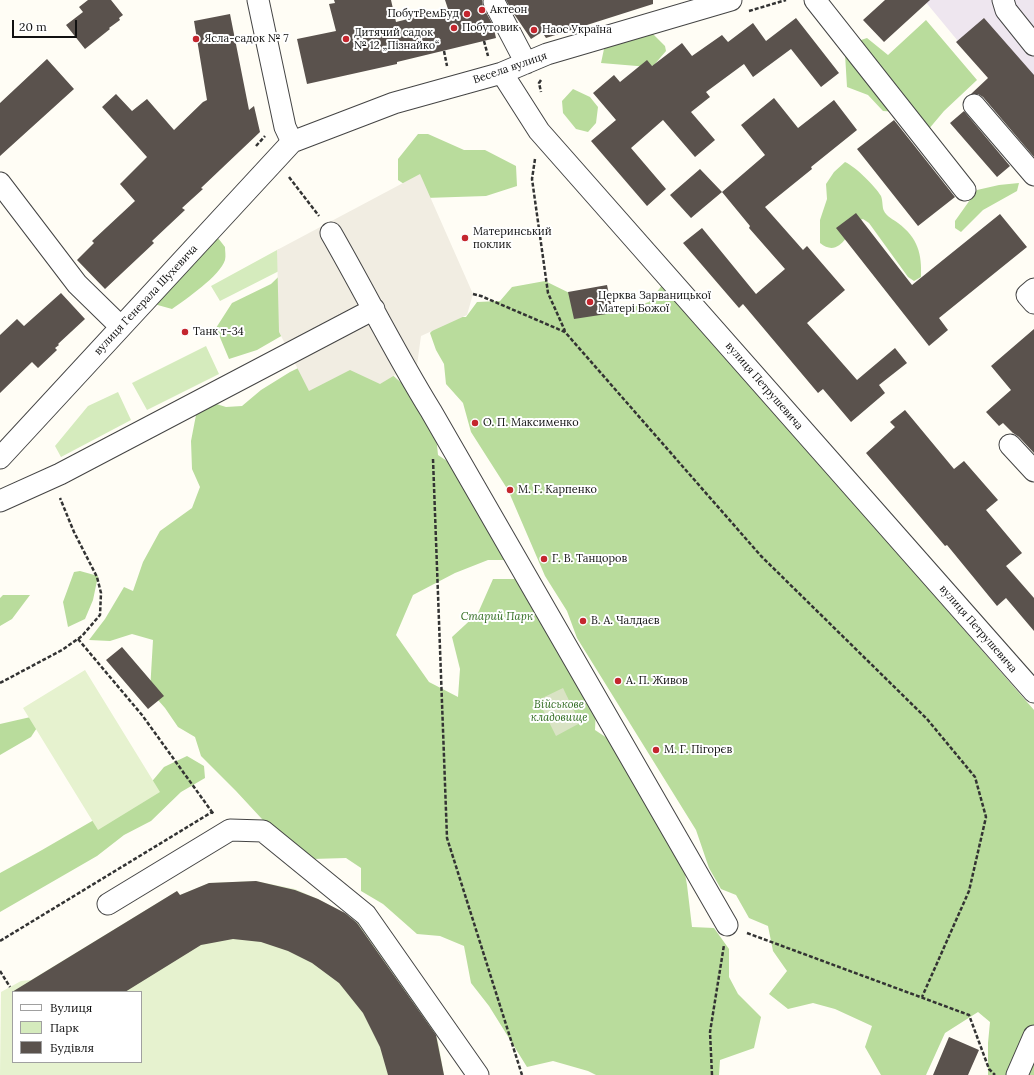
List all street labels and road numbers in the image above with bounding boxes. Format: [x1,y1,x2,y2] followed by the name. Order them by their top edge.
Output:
[471,49,549,87] street label: Весела вулиця
[92,242,200,358] street label: вулиця Генерала Шухевича
[722,339,806,433] street label: вулиця Петрушевича
[936,582,1020,676] street label: вулиця Петрушевича

